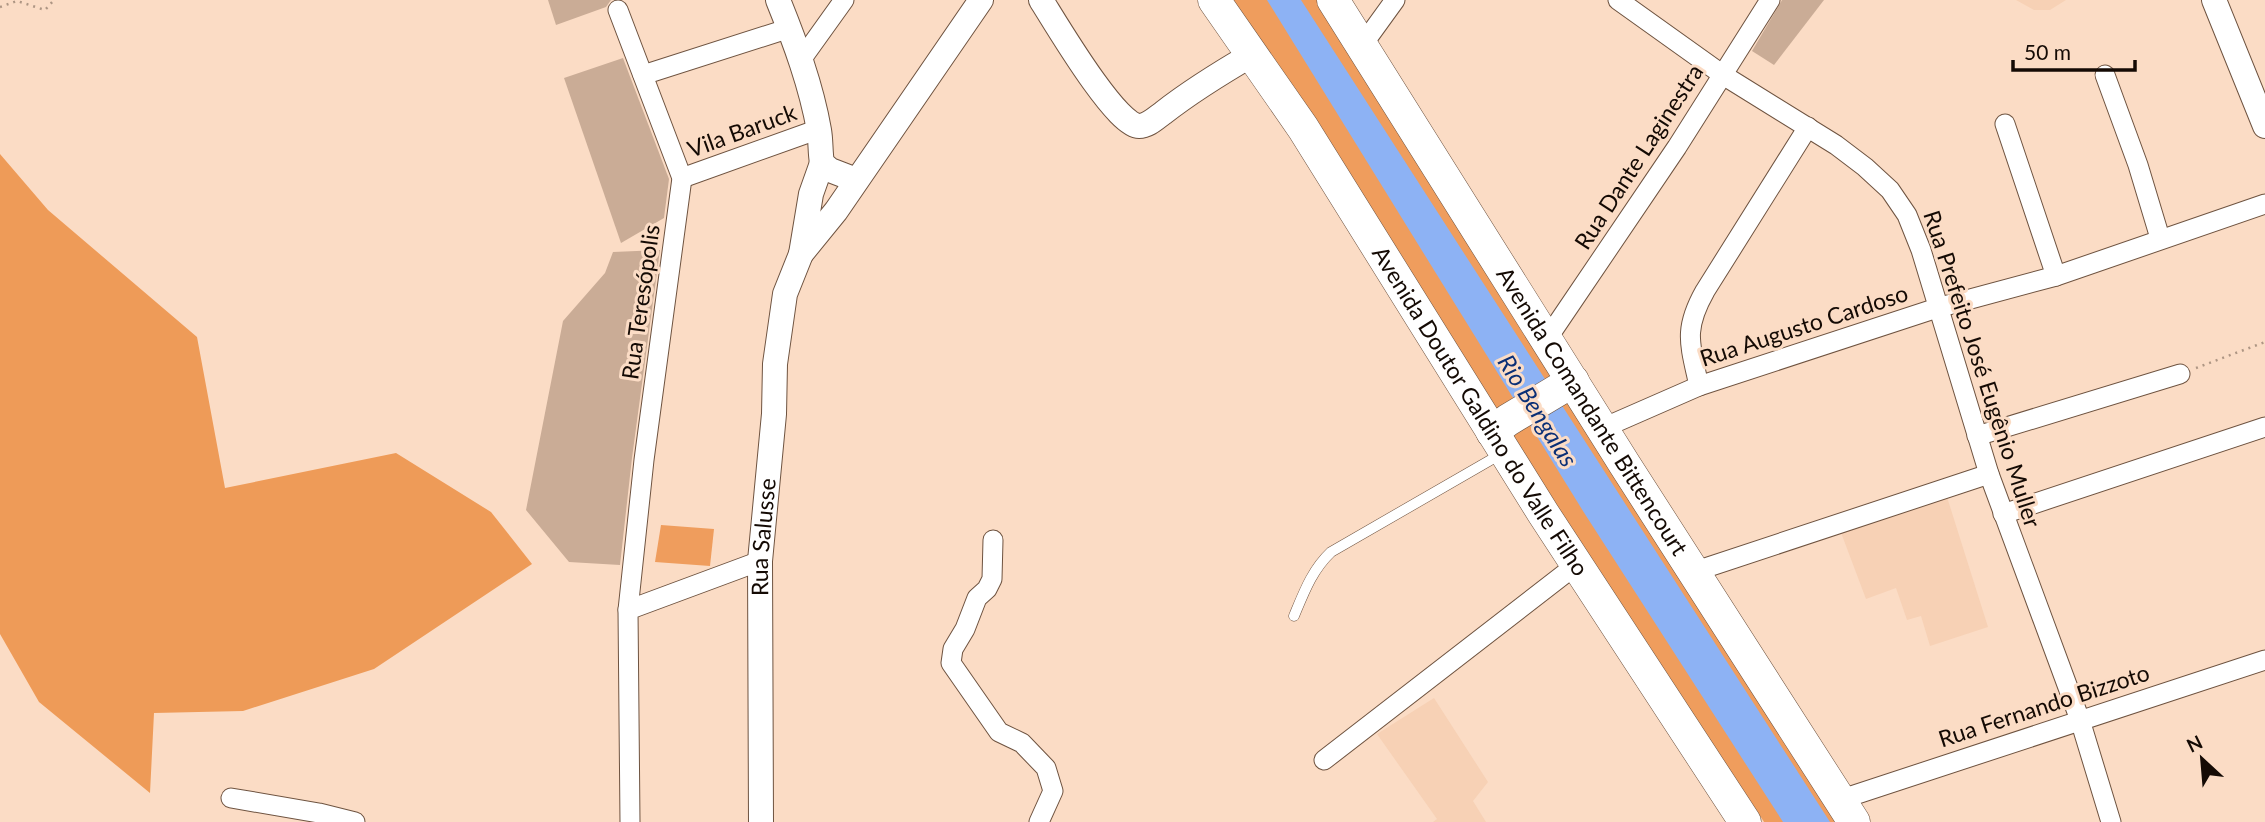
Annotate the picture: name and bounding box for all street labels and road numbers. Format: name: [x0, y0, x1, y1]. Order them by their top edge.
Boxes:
street label: Rua Dante Laginestra: [1568, 59, 1708, 254]
street label: Vila Baruck: [683, 97, 800, 163]
street label: Rua Prefeito José Eugênio Muller: [1918, 207, 2048, 531]
street label: Rua Teresópolis: [615, 223, 665, 381]
street label: Avenida Doutor Galdino do Valle Filho: [1367, 241, 1595, 581]
street label: Avenida Comandante Bittencourt: [1491, 261, 1695, 561]
street label: Rua Augusto Cardoso: [1696, 278, 1911, 372]
street label: Rua Salusse: [745, 477, 781, 596]
street label: Rua Fernando Bizzoto: [1935, 658, 2153, 752]

